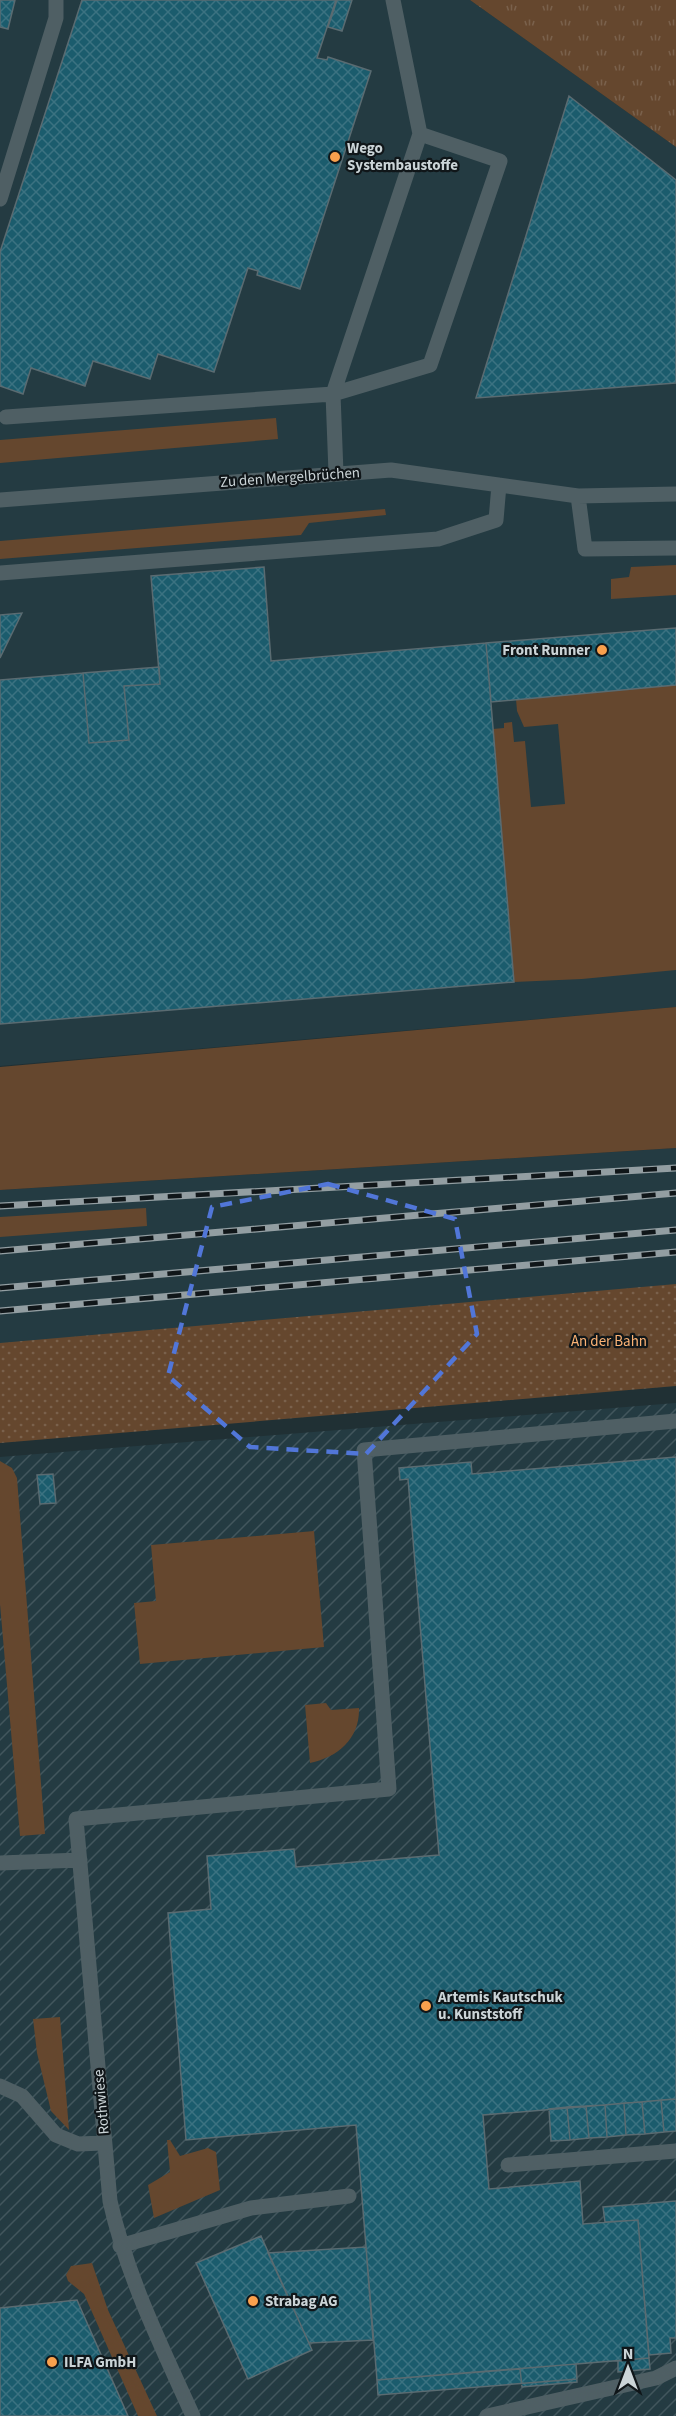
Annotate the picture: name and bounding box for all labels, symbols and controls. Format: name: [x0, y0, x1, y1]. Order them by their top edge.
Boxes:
place label: Wego Systembaustoffe: [347, 138, 458, 176]
marker: Wego Systembaustoffe: [328, 150, 342, 164]
street label: Zu den Mergelbrüchen: [219, 462, 361, 493]
place label: Front Runner: [502, 640, 590, 661]
marker: Front Runner: [595, 643, 609, 657]
park label: An der Bahn: [571, 1331, 647, 1352]
place label: Artemis Kautschuk u. Kunststoff: [437, 1987, 563, 2025]
marker: Artemis Kautschuk u. Kunststoff: [419, 1999, 433, 2013]
street label: Rothwiese: [88, 2069, 115, 2135]
place label: Strabag AG: [265, 2291, 337, 2312]
marker: Strabag AG: [246, 2294, 260, 2308]
north arrow: [598, 2338, 658, 2398]
text: N: [623, 2343, 633, 2365]
place label: ILFA GmbH: [64, 2352, 136, 2373]
marker: ILFA GmbH: [45, 2355, 59, 2369]

